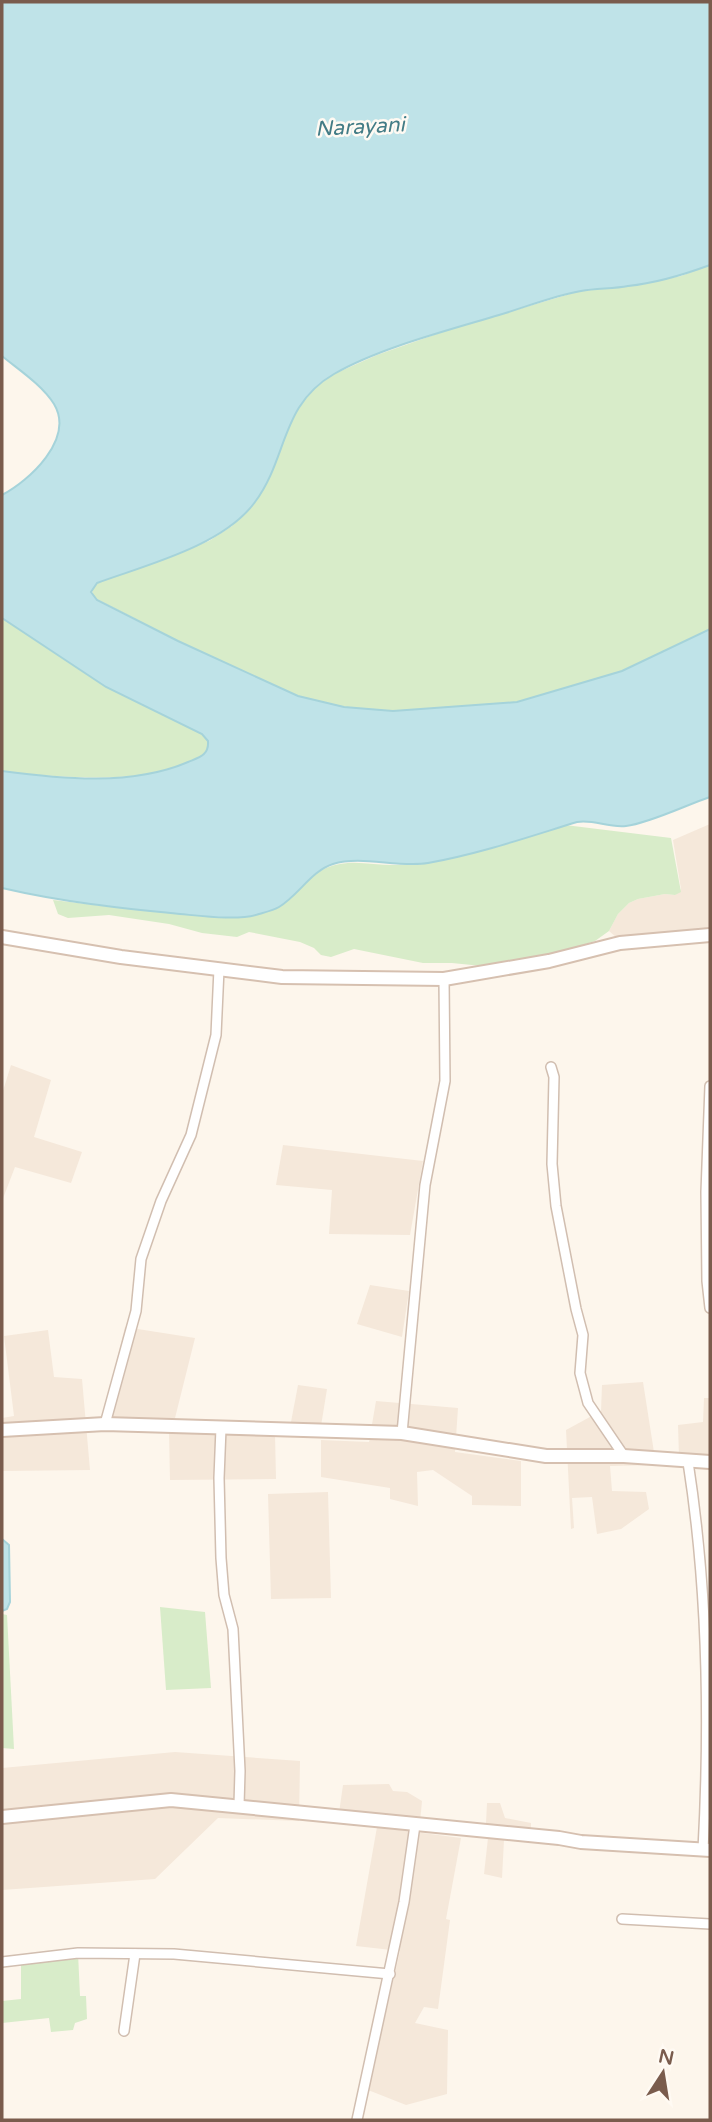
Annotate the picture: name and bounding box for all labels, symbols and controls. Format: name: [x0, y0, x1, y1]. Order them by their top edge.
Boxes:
water label: Narayani: [315, 112, 408, 142]
north arrow: [628, 2038, 698, 2108]
text: N: [657, 2045, 676, 2070]

